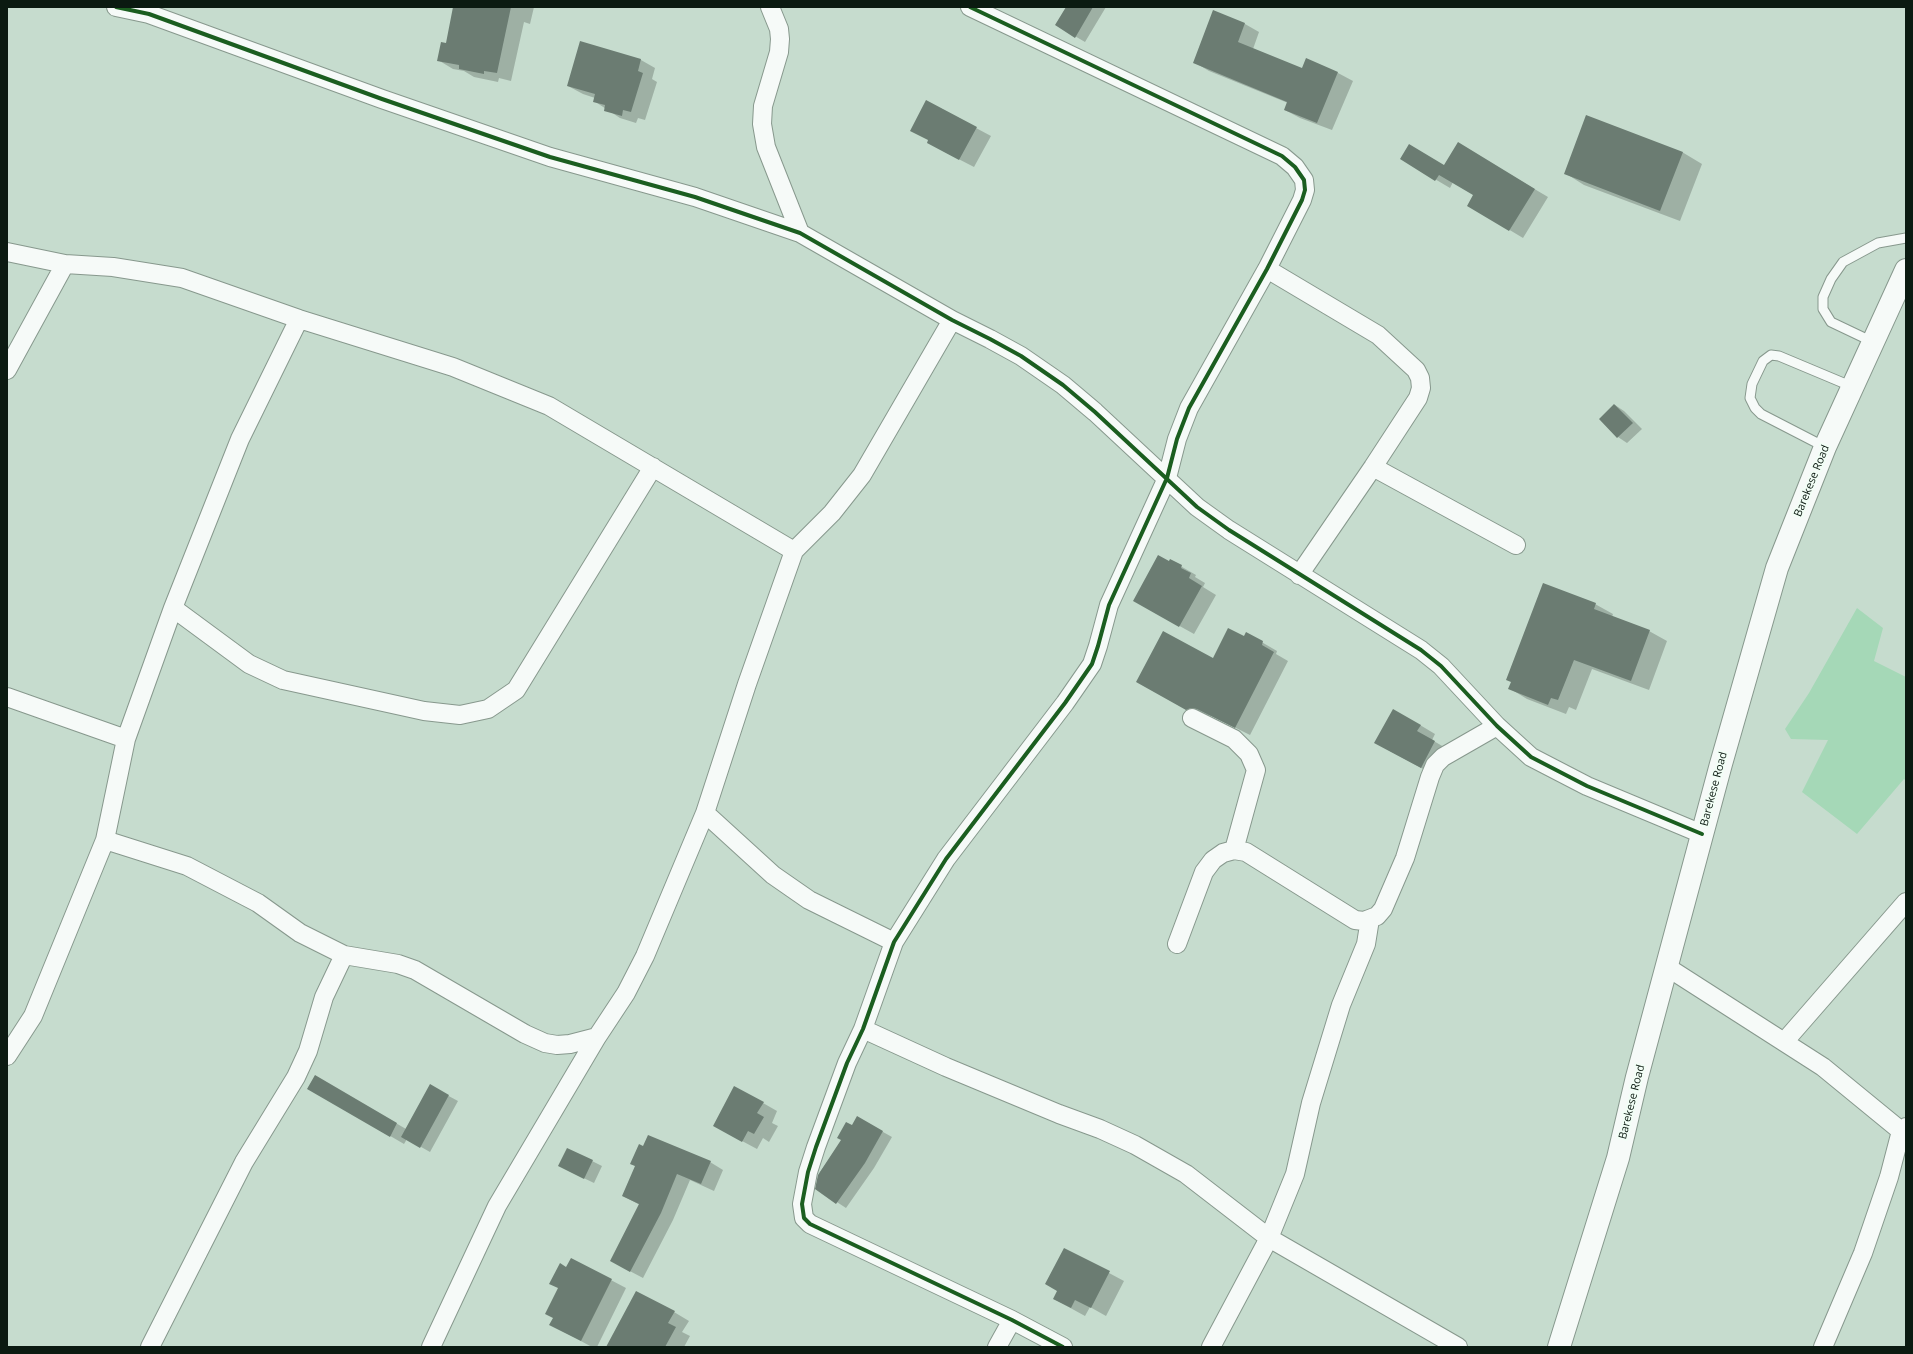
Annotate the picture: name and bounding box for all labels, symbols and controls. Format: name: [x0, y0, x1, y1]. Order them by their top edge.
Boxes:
street label: Barekese Road: [1792, 443, 1832, 519]
street label: Barekese Road: [1698, 750, 1730, 828]
street label: Barekese Road: [1616, 1063, 1648, 1141]

